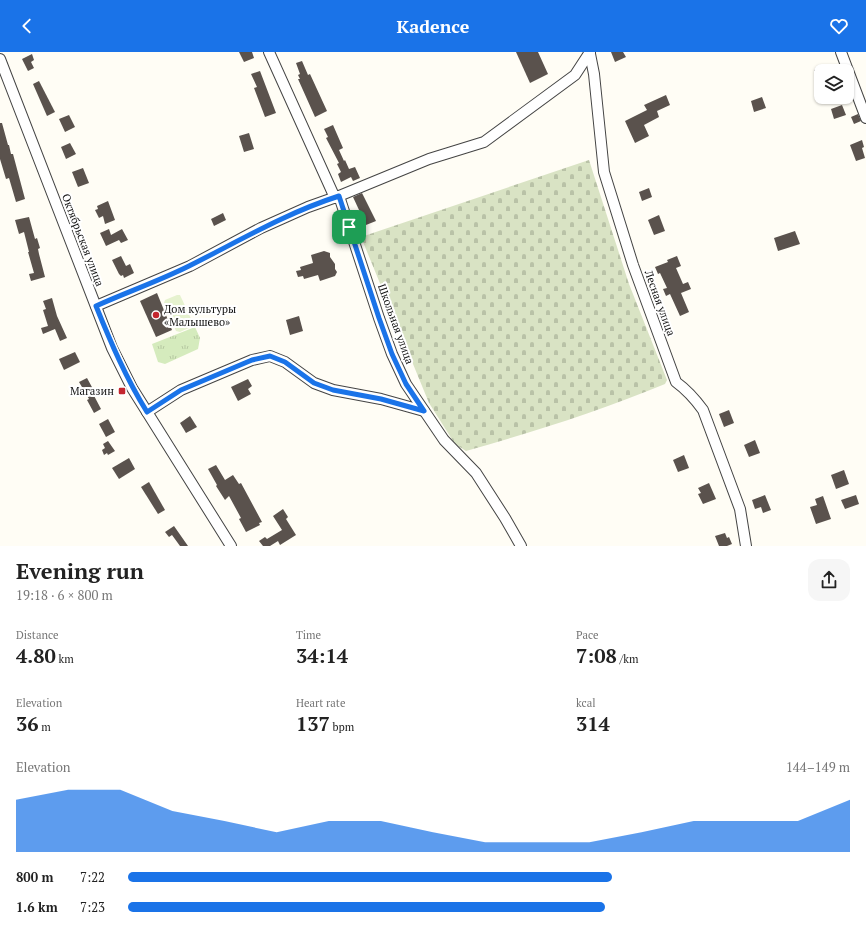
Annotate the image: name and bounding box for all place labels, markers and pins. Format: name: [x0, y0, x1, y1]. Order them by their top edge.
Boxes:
pin: [332, 210, 366, 244]
place label: Дом культуры «Малышево»: [164, 302, 236, 329]
marker: Дом культуры «Малышево»: [151, 310, 161, 320]
place label: Магазин: [70, 384, 114, 398]
marker: Магазин: [117, 386, 127, 396]

